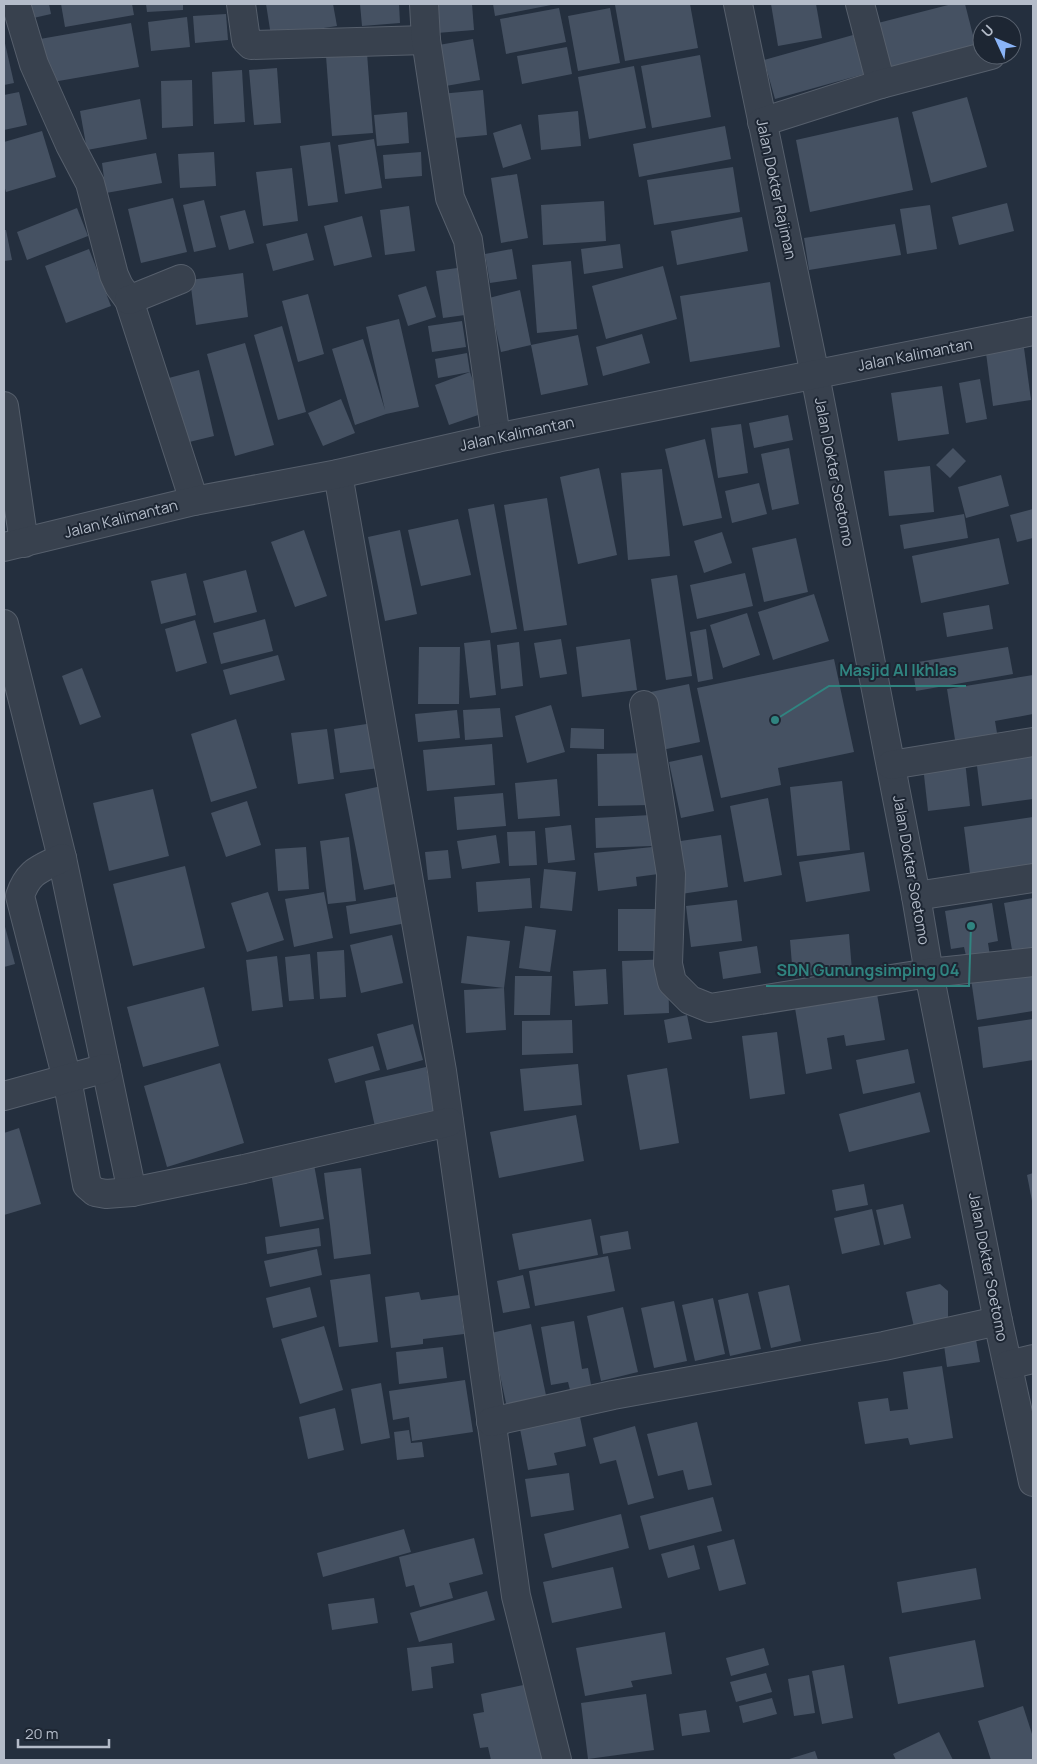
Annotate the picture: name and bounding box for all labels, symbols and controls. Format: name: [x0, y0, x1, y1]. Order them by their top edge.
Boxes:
north arrow: [972, 15, 1022, 65]
text: U: [977, 20, 998, 41]
street label: Jalan Dokter Rajiman: [751, 117, 802, 261]
street label: Jalan Kalimantan: [856, 333, 974, 376]
street label: Jalan Dokter Soetomo: [810, 396, 859, 548]
street label: Jalan Kalimantan: [458, 411, 576, 456]
street label: Jalan Kalimantan: [62, 494, 180, 543]
callout: Masjid Al Ikhlas: [829, 655, 966, 686]
text: Masjid Al Ikhlas: [839, 659, 957, 681]
street label: Jalan Dokter Soetomo: [888, 794, 935, 946]
callout: SDN Gunungsimping 04: [766, 955, 969, 986]
text: SDN Gunungsimping 04: [776, 959, 960, 981]
street label: Jalan Dokter Soetomo: [964, 1191, 1013, 1343]
scale bar: [18, 1716, 109, 1748]
text: 20 m: [25, 1723, 58, 1744]

